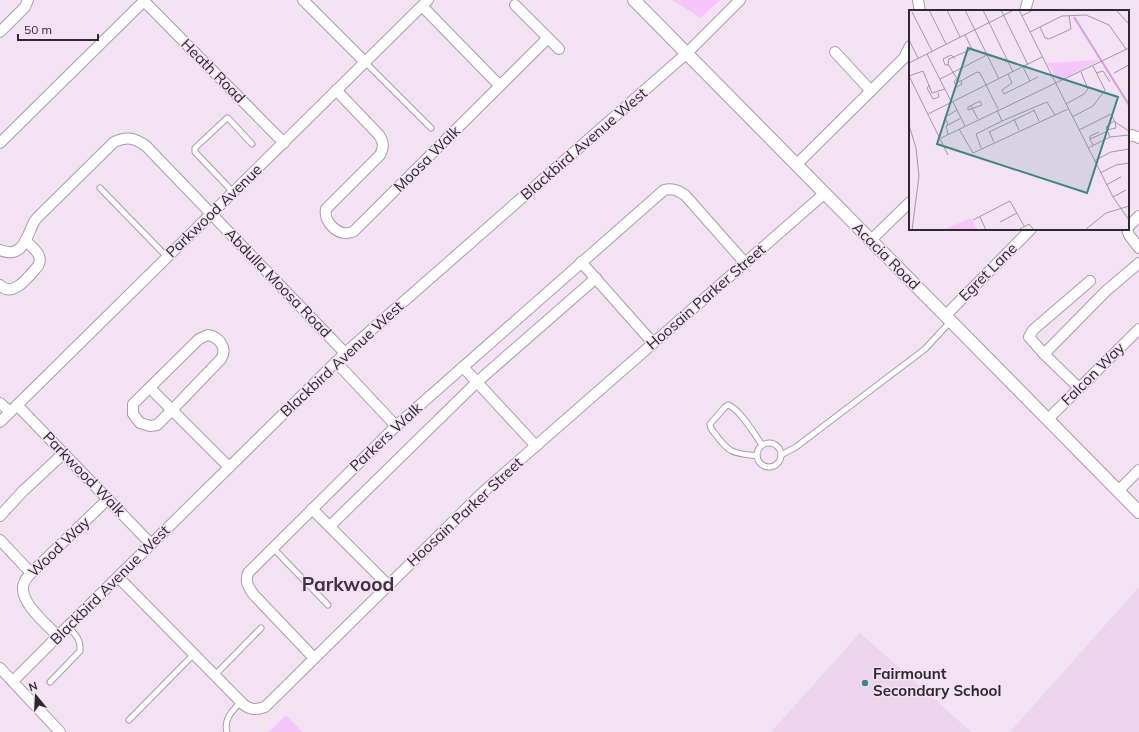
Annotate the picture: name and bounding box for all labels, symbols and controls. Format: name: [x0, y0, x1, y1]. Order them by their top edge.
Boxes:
inset map: [909, 10, 1129, 230]
scale bar: [18, 16, 98, 42]
text: 50 m: [24, 22, 52, 37]
street label: Heath Road: [177, 34, 250, 107]
street label: Blackbird Avenue West: [516, 83, 651, 204]
street label: Moosa Walk: [389, 121, 464, 196]
street label: Parkwood Avenue: [162, 160, 266, 261]
street label: Acacia Road: [849, 218, 924, 293]
street label: Abdulla Moosa Road: [221, 224, 336, 341]
street label: Egret Lane: [955, 239, 1021, 305]
street label: Hoosain Parker Street: [642, 240, 769, 354]
street label: Blackbird Avenue West: [276, 297, 407, 421]
street label: Falcon Way: [1057, 338, 1128, 409]
street label: Parkers Walk: [345, 398, 426, 475]
street label: Parkwood Walk: [39, 427, 130, 520]
street label: Hoosain Parker Street: [403, 453, 527, 570]
street label: Wood Way: [24, 513, 94, 581]
street label: Blackbird Avenue West: [46, 521, 173, 648]
district label: Parkwood: [302, 572, 394, 596]
place label: Fairmount Secondary School: [873, 664, 1001, 700]
north arrow: [16, 676, 56, 716]
marker: Fairmount Secondary School: [860, 678, 870, 688]
text: N: [27, 679, 39, 694]

